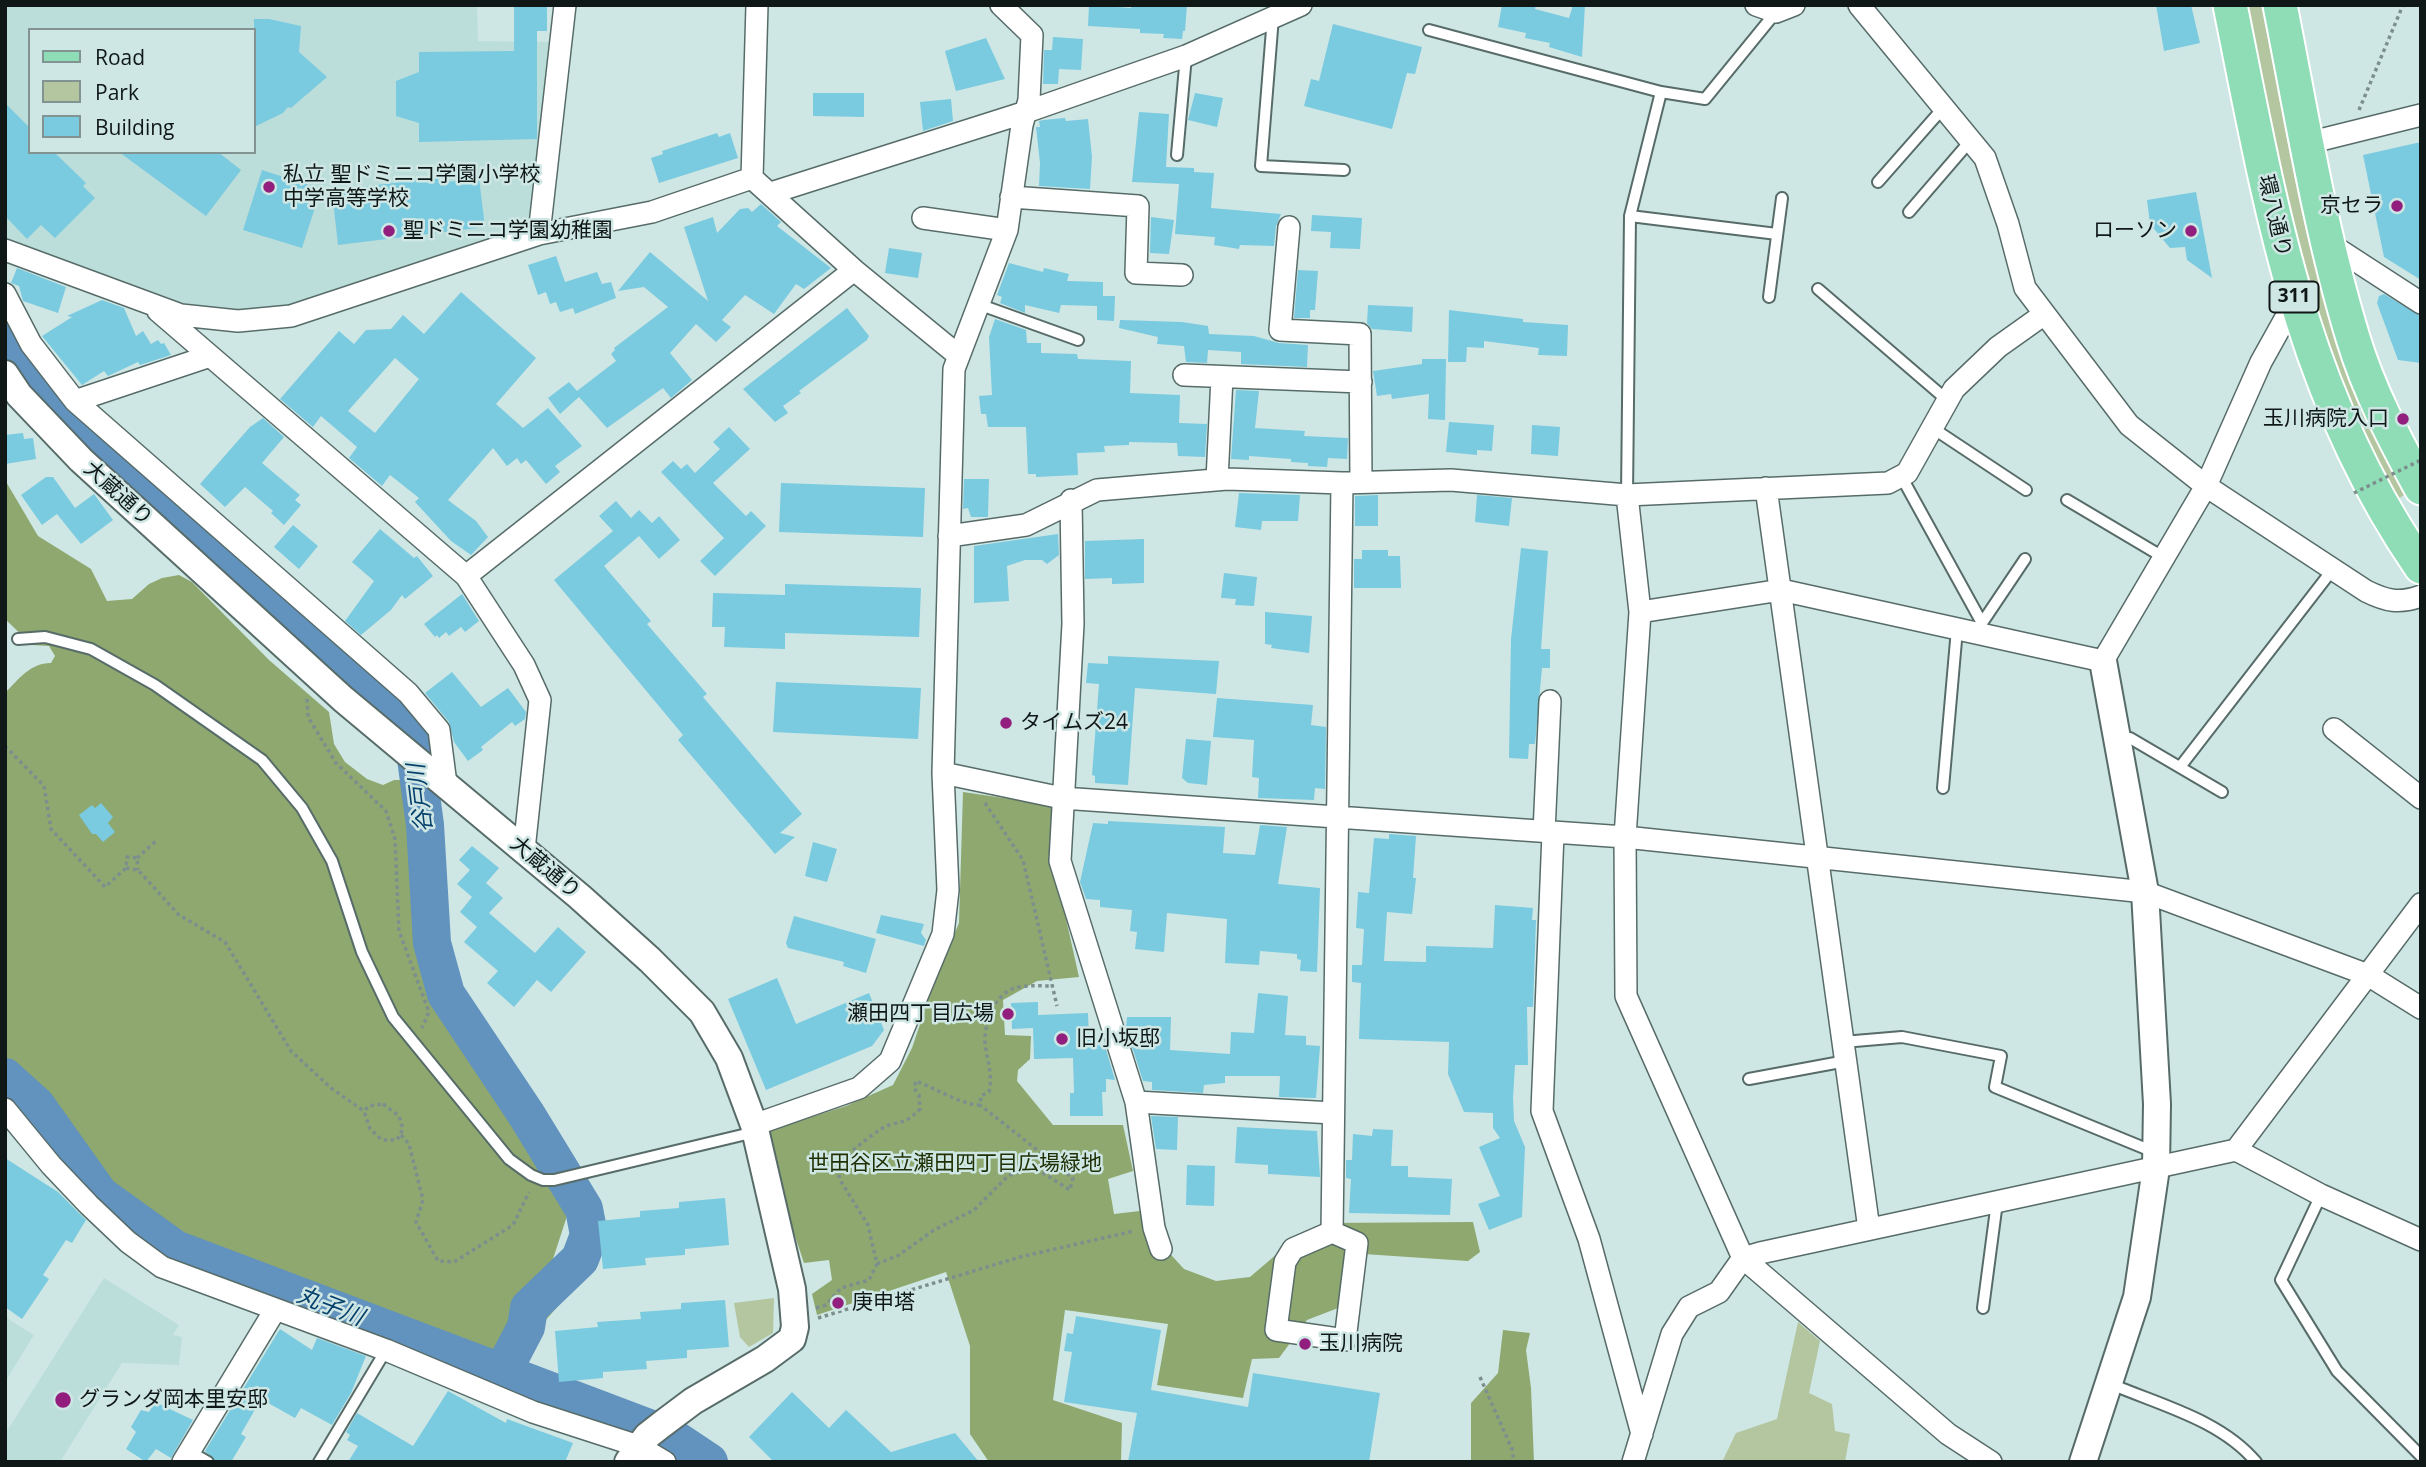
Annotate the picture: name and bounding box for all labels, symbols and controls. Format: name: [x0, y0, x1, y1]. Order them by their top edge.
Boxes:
legend: [28, 28, 256, 154]
text: Road: [95, 43, 145, 71]
text: Park: [95, 78, 139, 106]
text: Building: [95, 113, 174, 141]
place label: 私立 聖ドミニコ学園小学校 中学高等学校: [283, 162, 540, 212]
street label: 環八通り: [2252, 172, 2296, 260]
marker: 私立 聖ドミニコ学園小学校 中学高等学校: [261, 179, 277, 195]
place label: 京セラ: [2320, 193, 2383, 219]
marker: 京セラ: [2389, 198, 2405, 214]
place label: 聖ドミニコ学園幼稚園: [403, 218, 613, 244]
place label: ローソン: [2093, 218, 2177, 244]
marker: 聖ドミニコ学園幼稚園: [381, 223, 397, 239]
marker: ローソン: [2183, 223, 2199, 239]
road number: 311: [2270, 282, 2318, 312]
place label: 玉川病院入口: [2263, 406, 2389, 432]
marker: 玉川病院入口: [2395, 411, 2411, 427]
street label: 大蔵通り: [78, 457, 158, 531]
place label: タイムズ24: [1020, 710, 1128, 736]
marker: タイムズ24: [998, 715, 1014, 731]
water label: 谷戸川: [403, 762, 439, 834]
street label: 大蔵通り: [505, 831, 585, 905]
place label: 瀬田四丁目広場: [847, 1001, 994, 1027]
marker: 瀬田四丁目広場: [1000, 1006, 1016, 1022]
place label: 旧小坂邸: [1076, 1026, 1160, 1052]
marker: 旧小坂邸: [1054, 1031, 1070, 1047]
park label: 世田谷区立瀬田四丁目広場緑地: [808, 1151, 1102, 1177]
water label: 丸子川: [293, 1282, 367, 1332]
place label: 庚申塔: [852, 1290, 915, 1316]
marker: 庚申塔: [830, 1295, 846, 1311]
place label: 玉川病院: [1319, 1331, 1403, 1357]
marker: 玉川病院: [1297, 1336, 1313, 1352]
place label: グランダ岡本里安邸: [79, 1387, 268, 1413]
marker: グランダ岡本里安邸: [53, 1390, 73, 1410]

